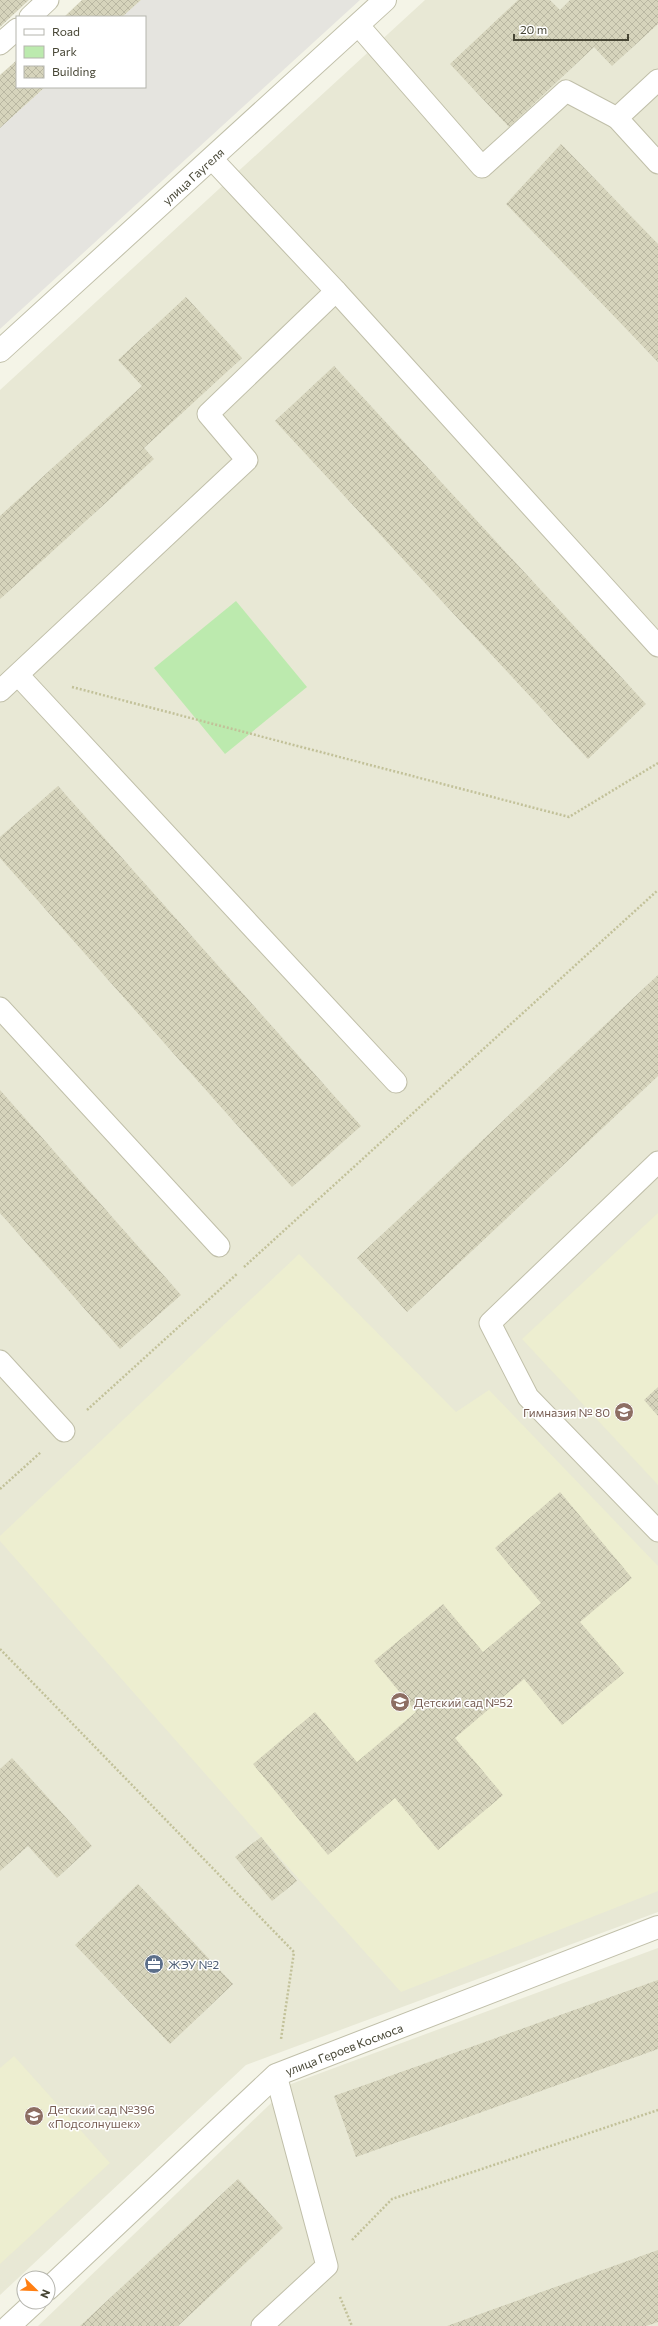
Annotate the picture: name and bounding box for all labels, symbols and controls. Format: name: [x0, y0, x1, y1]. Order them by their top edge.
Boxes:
legend: [16, 16, 146, 88]
scale bar: [514, 16, 628, 42]
text: 20 m: [520, 22, 547, 36]
text: Road: [52, 24, 80, 38]
text: Park: [52, 44, 78, 58]
text: Building: [52, 64, 96, 78]
street label: улица Гаугеля: [159, 145, 227, 207]
school or university icon: Гимназия № 80: [613, 1401, 635, 1423]
place label: Гимназия № 80: [523, 1405, 610, 1419]
school or university icon: Детский сад №52: [389, 1691, 411, 1713]
place label: Детский сад №52: [414, 1695, 513, 1709]
office icon: ЖЭУ №2: [143, 1953, 165, 1975]
place label: ЖЭУ №2: [168, 1957, 220, 1971]
street label: улица Героев Космоса: [283, 2020, 405, 2078]
place label: Детский сад №396 «Подсолнушек»: [48, 2102, 155, 2130]
school or university icon: Детский сад №396 «Подсолнушек»: [23, 2105, 45, 2127]
north arrow: [16, 2270, 56, 2310]
text: N: [38, 2288, 53, 2300]

